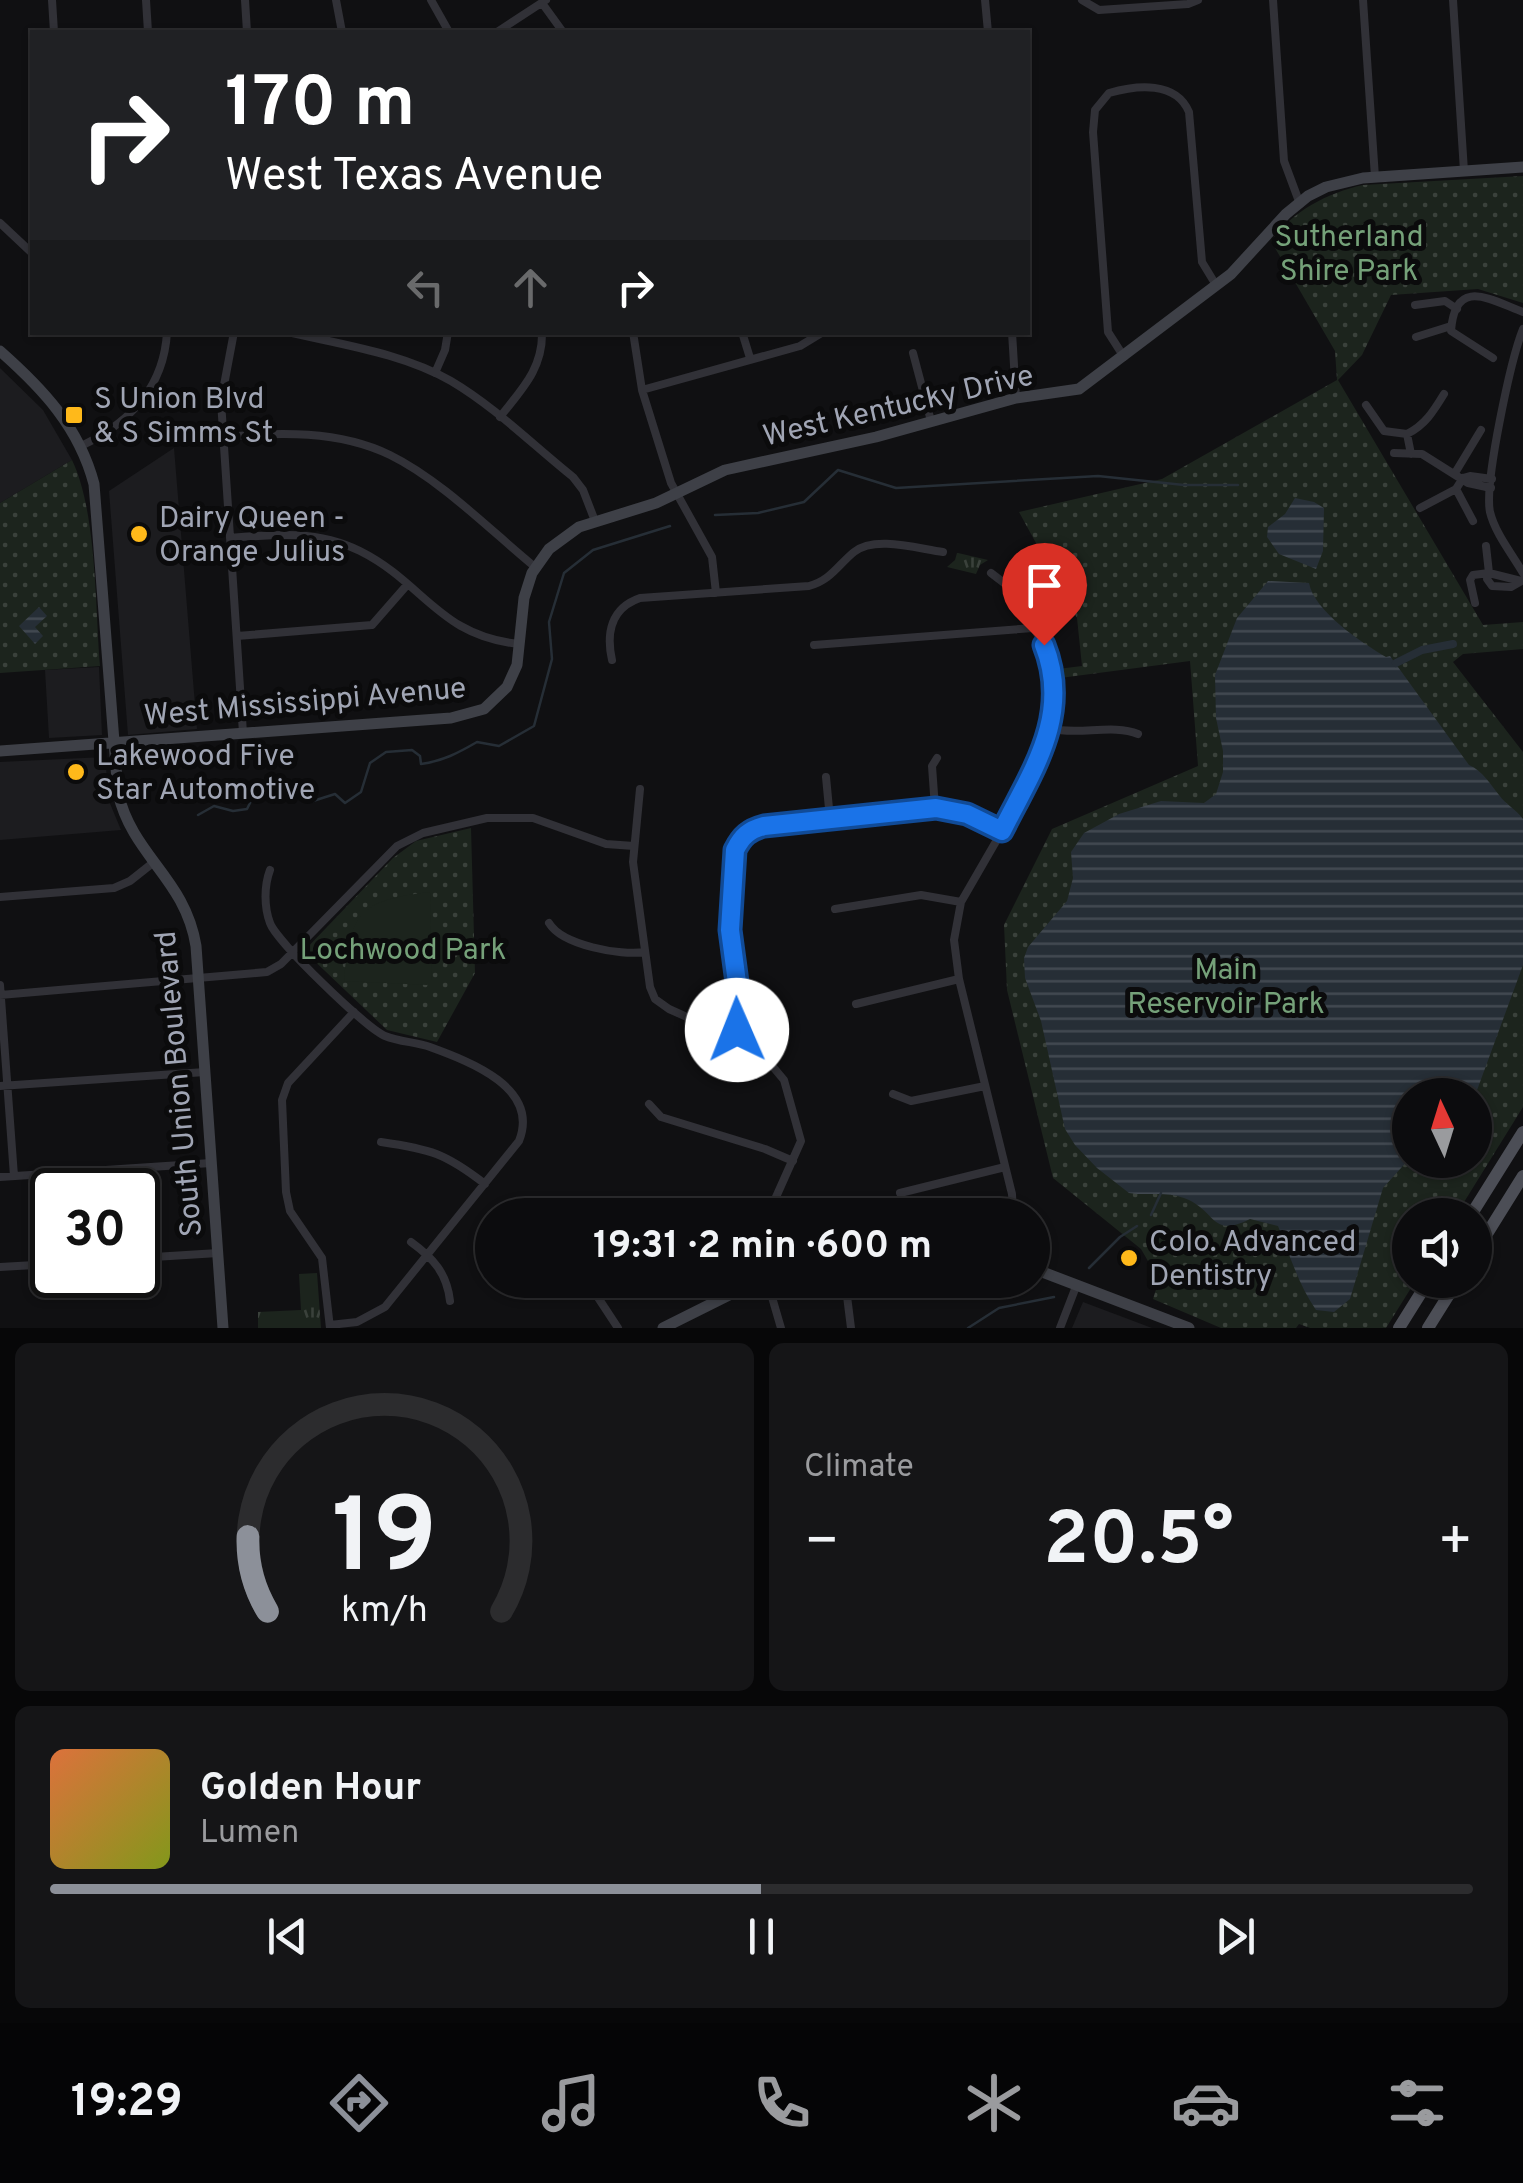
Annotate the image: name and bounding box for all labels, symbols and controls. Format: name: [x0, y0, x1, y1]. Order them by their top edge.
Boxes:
text: 170 m: [225, 62, 415, 151]
icon: right: [60, 70, 190, 200]
text: West Texas Avenue: [225, 149, 603, 206]
park label: Sutherland Shire Park: [1274, 220, 1424, 291]
icon: left: [398, 260, 453, 315]
icon: ahead: [503, 260, 558, 315]
icon: right: [608, 260, 663, 315]
street label: West Kentucky Drive: [760, 358, 1037, 457]
place label: S Union Blvd & S Simms St: [94, 382, 273, 453]
marker: S Union Blvd & S Simms St: [63, 404, 85, 426]
place label: Dairy Queen - Orange Julius: [159, 501, 345, 572]
marker: Dairy Queen - Orange Julius: [128, 523, 150, 545]
pin: [1002, 543, 1087, 646]
icon: arrive: [1017, 558, 1072, 613]
street label: West Mississippi Avenue: [143, 671, 468, 736]
place label: Lakewood Five Star Automotive: [96, 739, 315, 810]
marker: Lakewood Five Star Automotive: [65, 761, 87, 783]
street label: South Union Boulevard: [149, 929, 212, 1238]
park label: Lochwood Park: [299, 933, 507, 970]
park label: Main Reservoir Park: [1127, 953, 1325, 1024]
position arrow: [685, 978, 789, 1082]
north arrow: [1392, 1078, 1492, 1178]
map controls: [1392, 1078, 1492, 1298]
speed limit sign: 30: [30, 1168, 160, 1298]
button: sound: [1392, 1198, 1492, 1298]
text: 19:31 · 2 min · 600 m: [593, 1223, 932, 1272]
place label: Colo. Advanced Dentistry: [1149, 1225, 1356, 1296]
marker: Colo. Advanced Dentistry: [1118, 1247, 1140, 1269]
text: Climate: [804, 1448, 914, 1488]
text: 19: [332, 1477, 437, 1609]
text: 20.5°: [1043, 1496, 1234, 1591]
text: −: [804, 1509, 839, 1579]
text: +: [1438, 1509, 1473, 1579]
text: km/h: [341, 1589, 428, 1635]
text: Golden Hour: [200, 1765, 421, 1814]
text: Lumen: [200, 1814, 299, 1854]
icon: previous: [260, 1909, 315, 1964]
icon: pause: [734, 1909, 789, 1964]
icon: next: [1208, 1909, 1263, 1964]
icon: directions: [324, 2068, 394, 2138]
icon: music: [536, 2068, 606, 2138]
icon: phone: [747, 2068, 817, 2138]
icon: climate: [959, 2068, 1029, 2138]
icon: car: [1171, 2068, 1241, 2138]
icon: filters: [1382, 2068, 1452, 2138]
text: 19:29: [71, 2075, 183, 2132]

